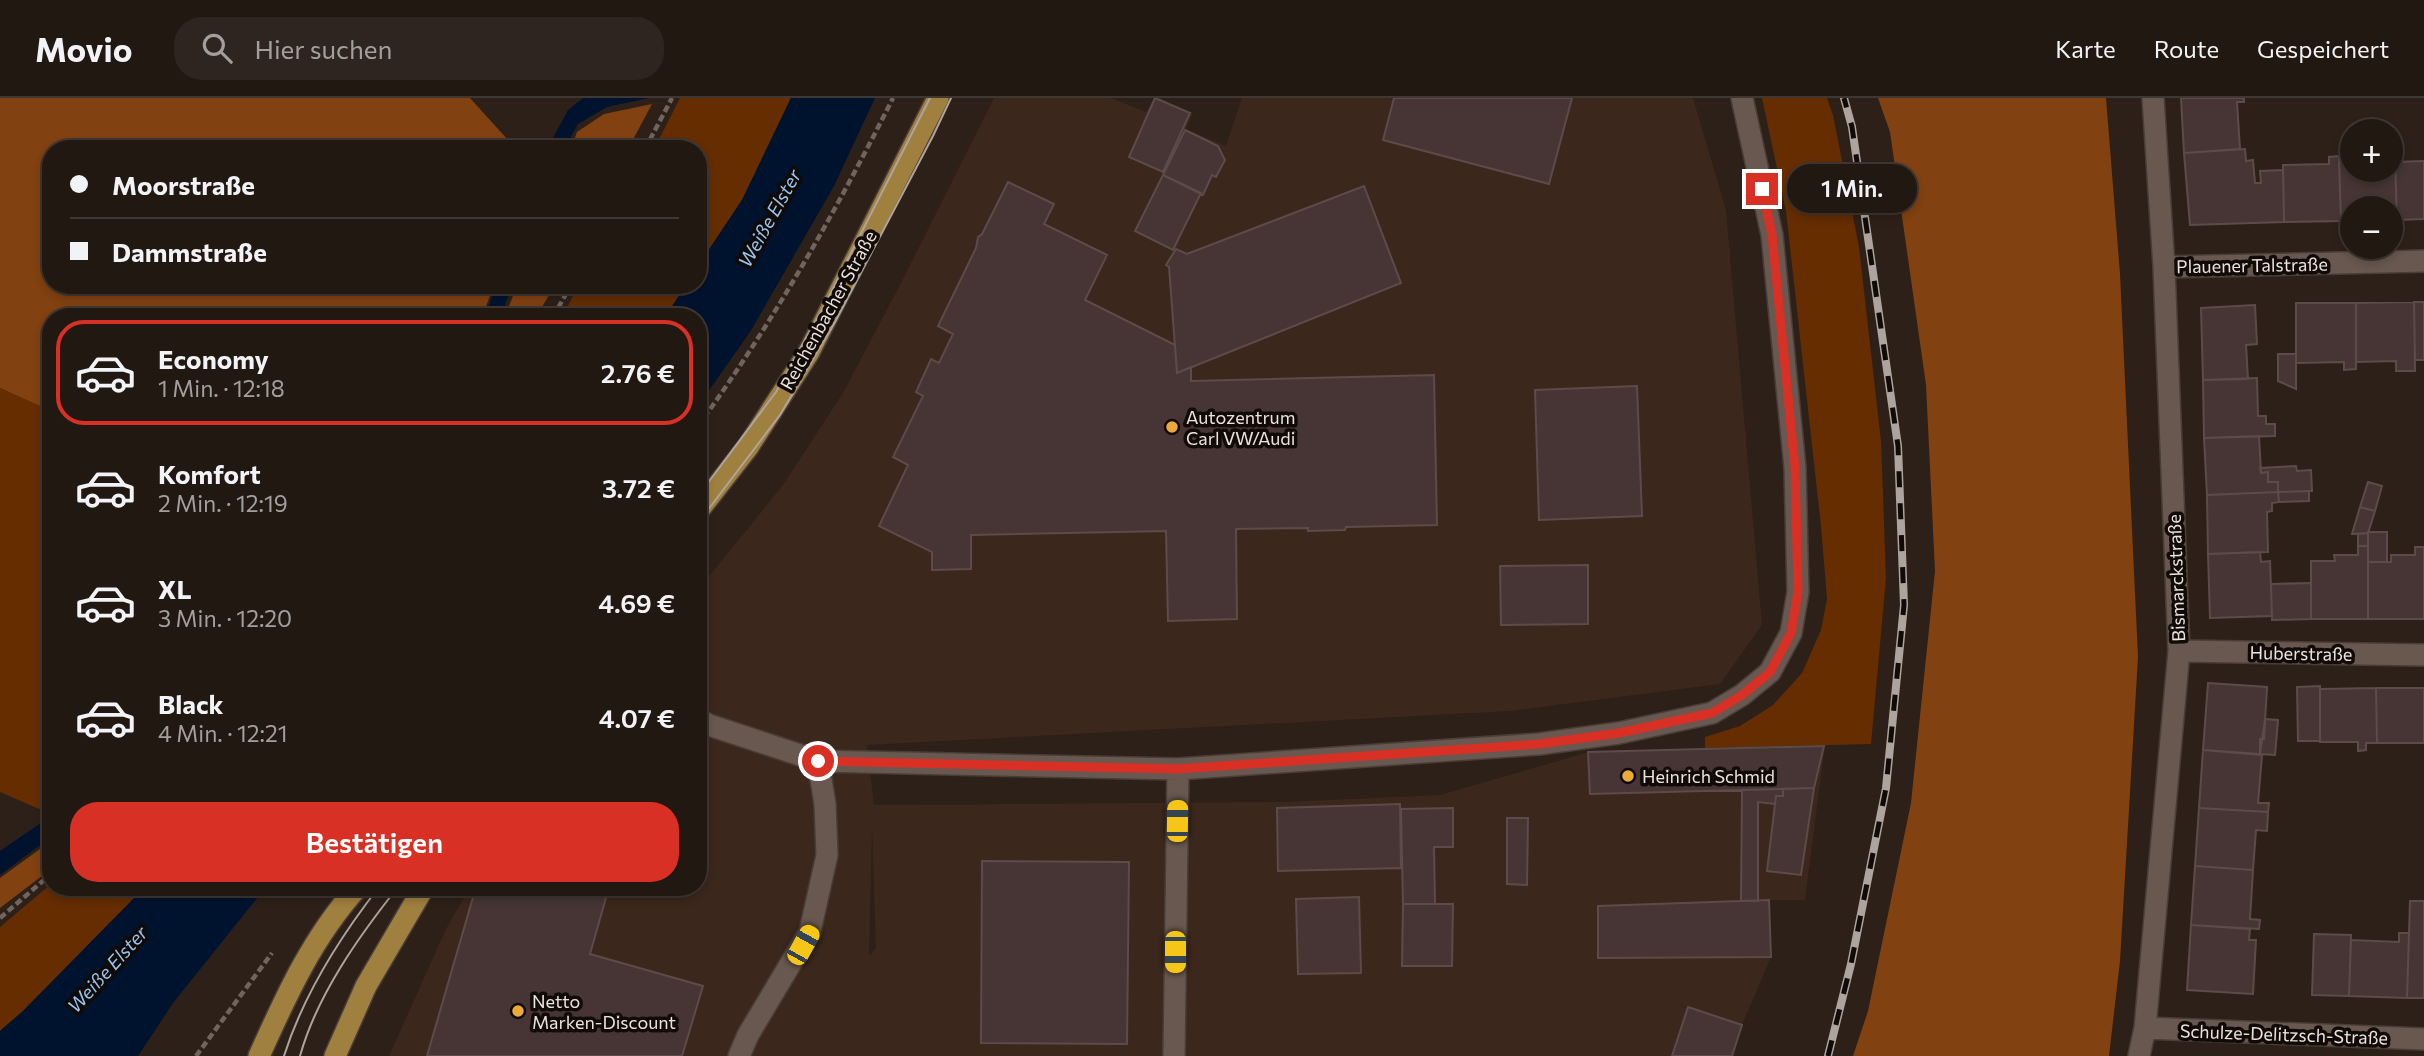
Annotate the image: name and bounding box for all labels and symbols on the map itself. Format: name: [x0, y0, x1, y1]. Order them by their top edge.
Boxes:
water label: Weiße Elster: [733, 164, 806, 271]
callout: 1 Min.: [1786, 164, 1916, 214]
route end: [1746, 173, 1778, 205]
street label: Reichenbacher Straße: [775, 227, 881, 393]
street label: Plauener Talstraße: [2176, 253, 2328, 277]
place label: Autozentrum Carl VW/Audi: [1186, 406, 1295, 449]
marker: Autozentrum Carl VW/Audi: [1164, 419, 1180, 435]
street label: Bismarckstraße: [2163, 514, 2189, 642]
street label: Huberstraße: [2249, 641, 2353, 665]
route start: [802, 745, 834, 777]
place label: Heinrich Schmid: [1642, 765, 1775, 787]
marker: Heinrich Schmid: [1620, 768, 1636, 784]
car: [1167, 800, 1188, 842]
water label: Weiße Elster: [62, 920, 153, 1017]
car: [784, 922, 823, 968]
car: [1165, 931, 1186, 973]
place label: Netto Marken-Discount: [532, 990, 676, 1033]
marker: Netto Marken-Discount: [510, 1003, 526, 1019]
street label: Schulze-Delitzsch-Straße: [2180, 1019, 2388, 1049]

